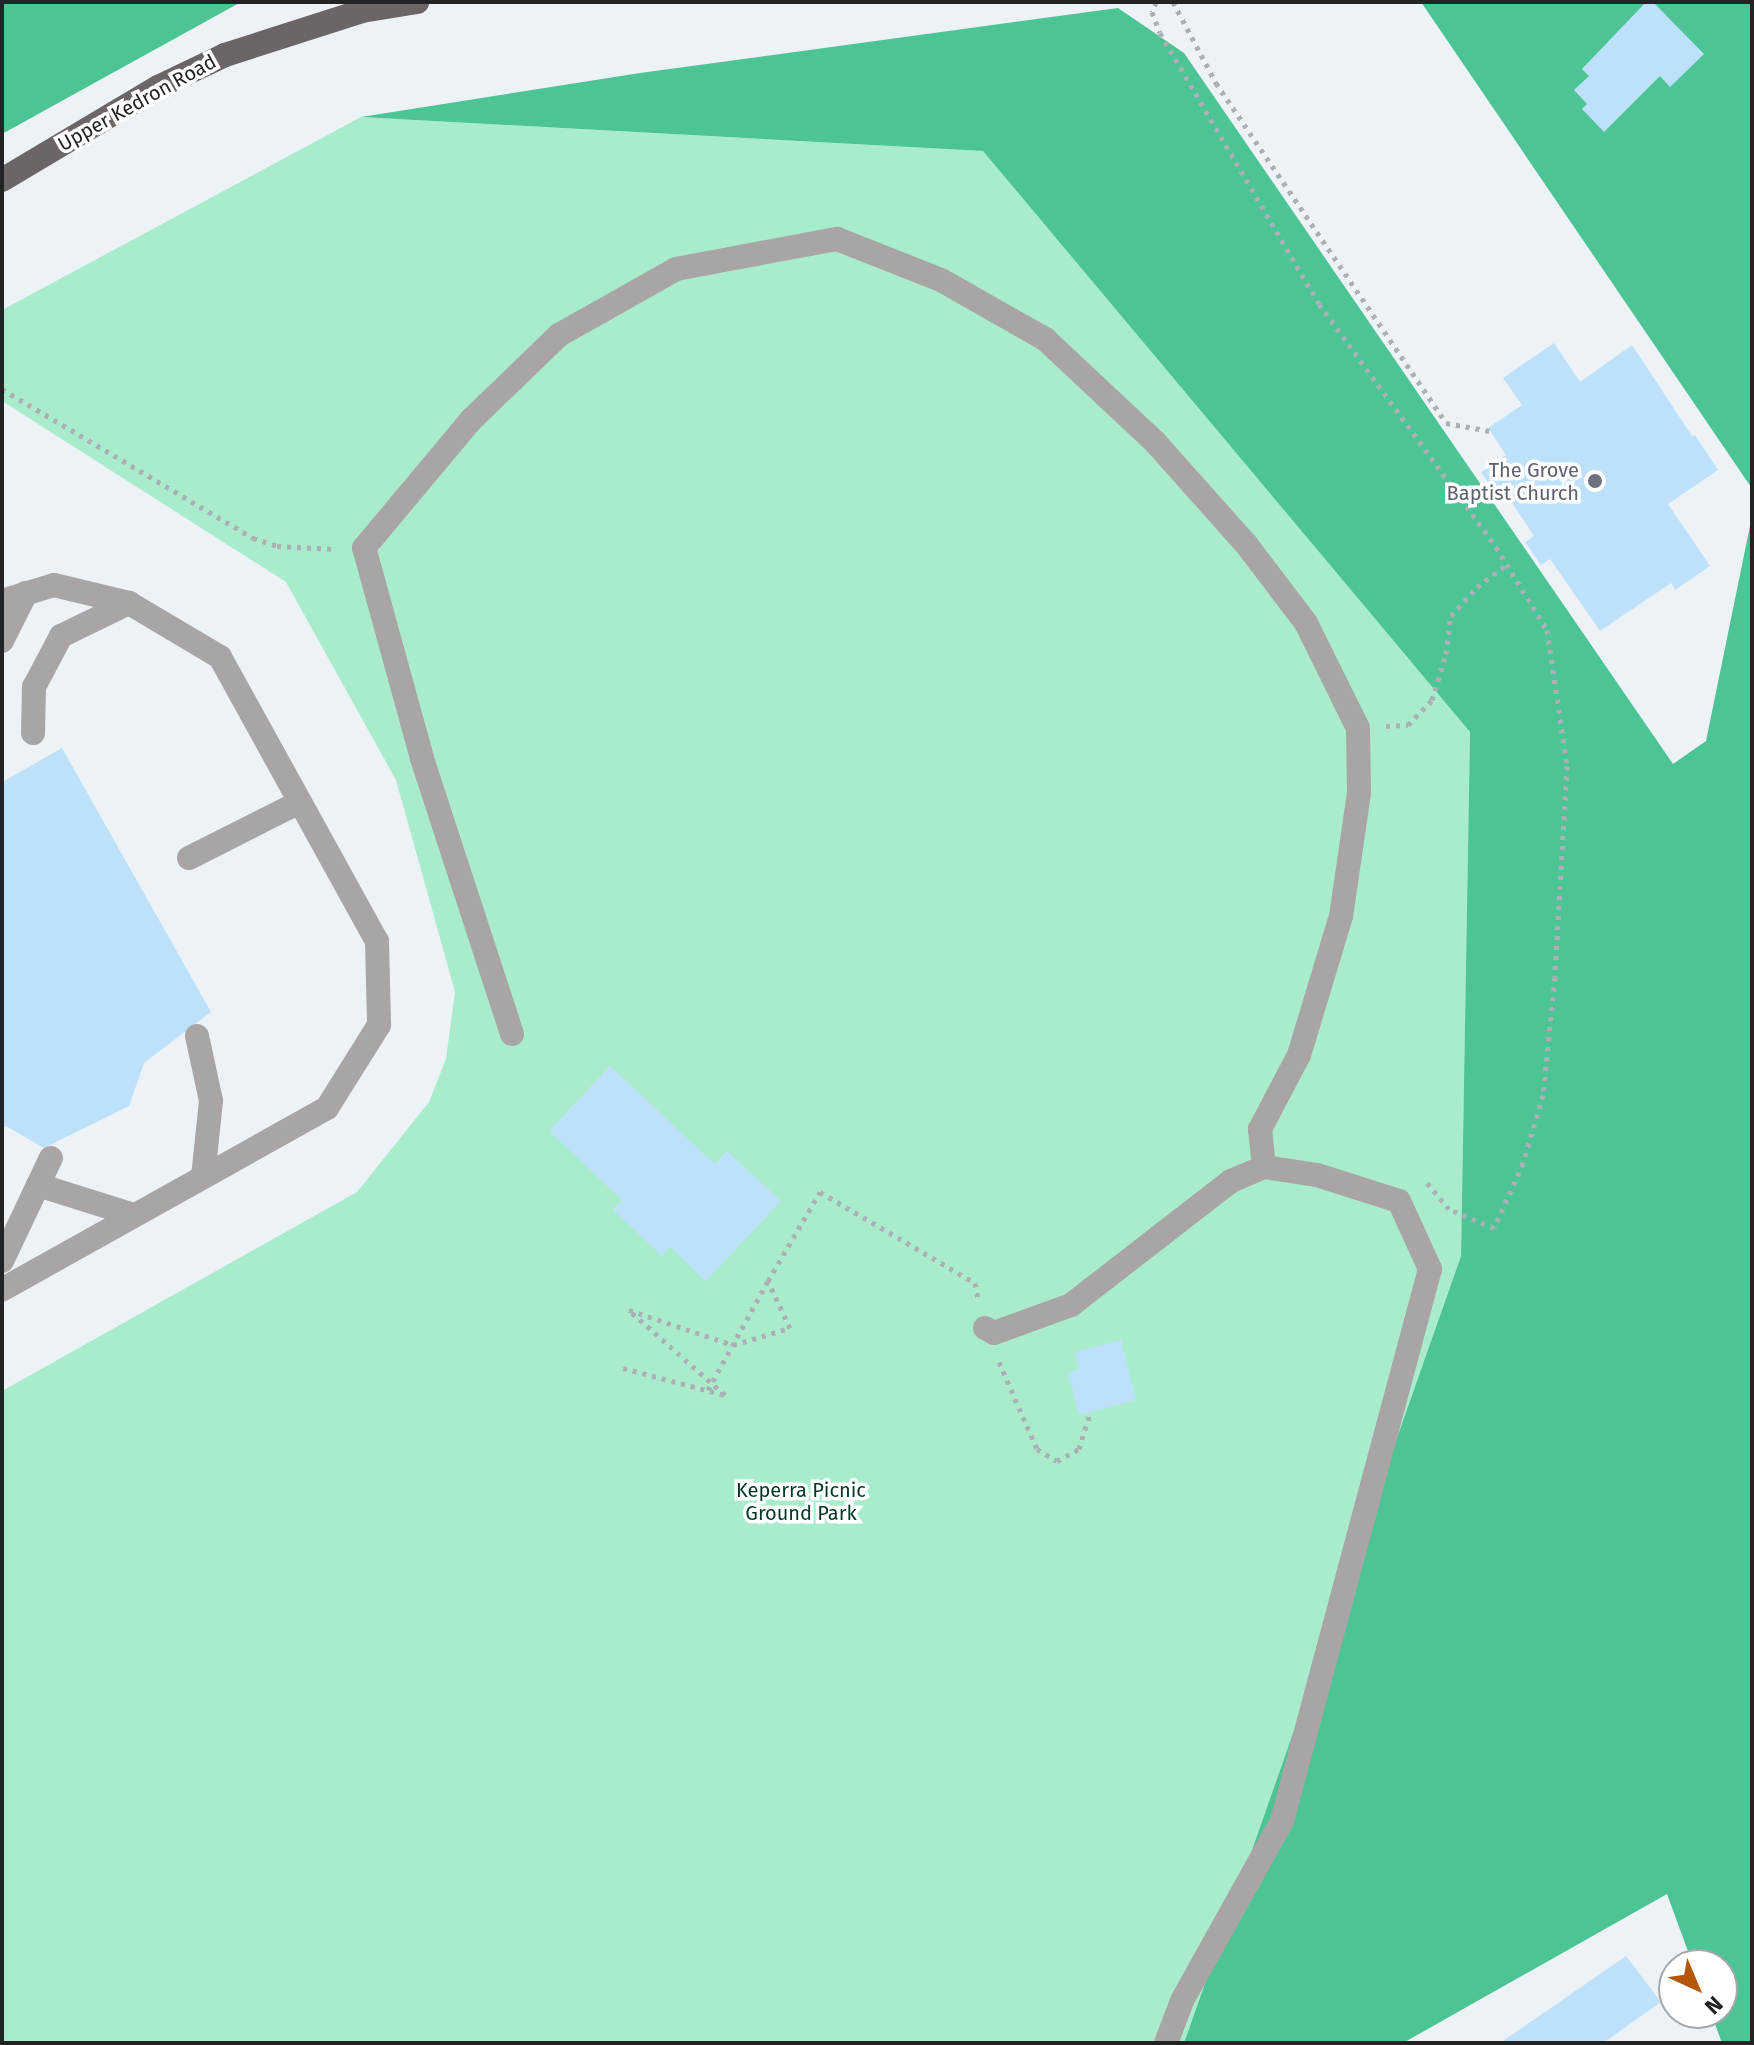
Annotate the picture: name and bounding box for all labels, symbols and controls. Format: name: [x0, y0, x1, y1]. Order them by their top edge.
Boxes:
street label: Upper Kedron Road: [54, 50, 220, 156]
place label: The Grove Baptist Church: [1447, 458, 1579, 505]
marker: The Grove Baptist Church: [1586, 472, 1604, 490]
park label: Keperra Picnic Ground Park: [736, 1479, 866, 1526]
north arrow: [1658, 1949, 1738, 2029]
text: N: [1699, 1990, 1728, 2020]

